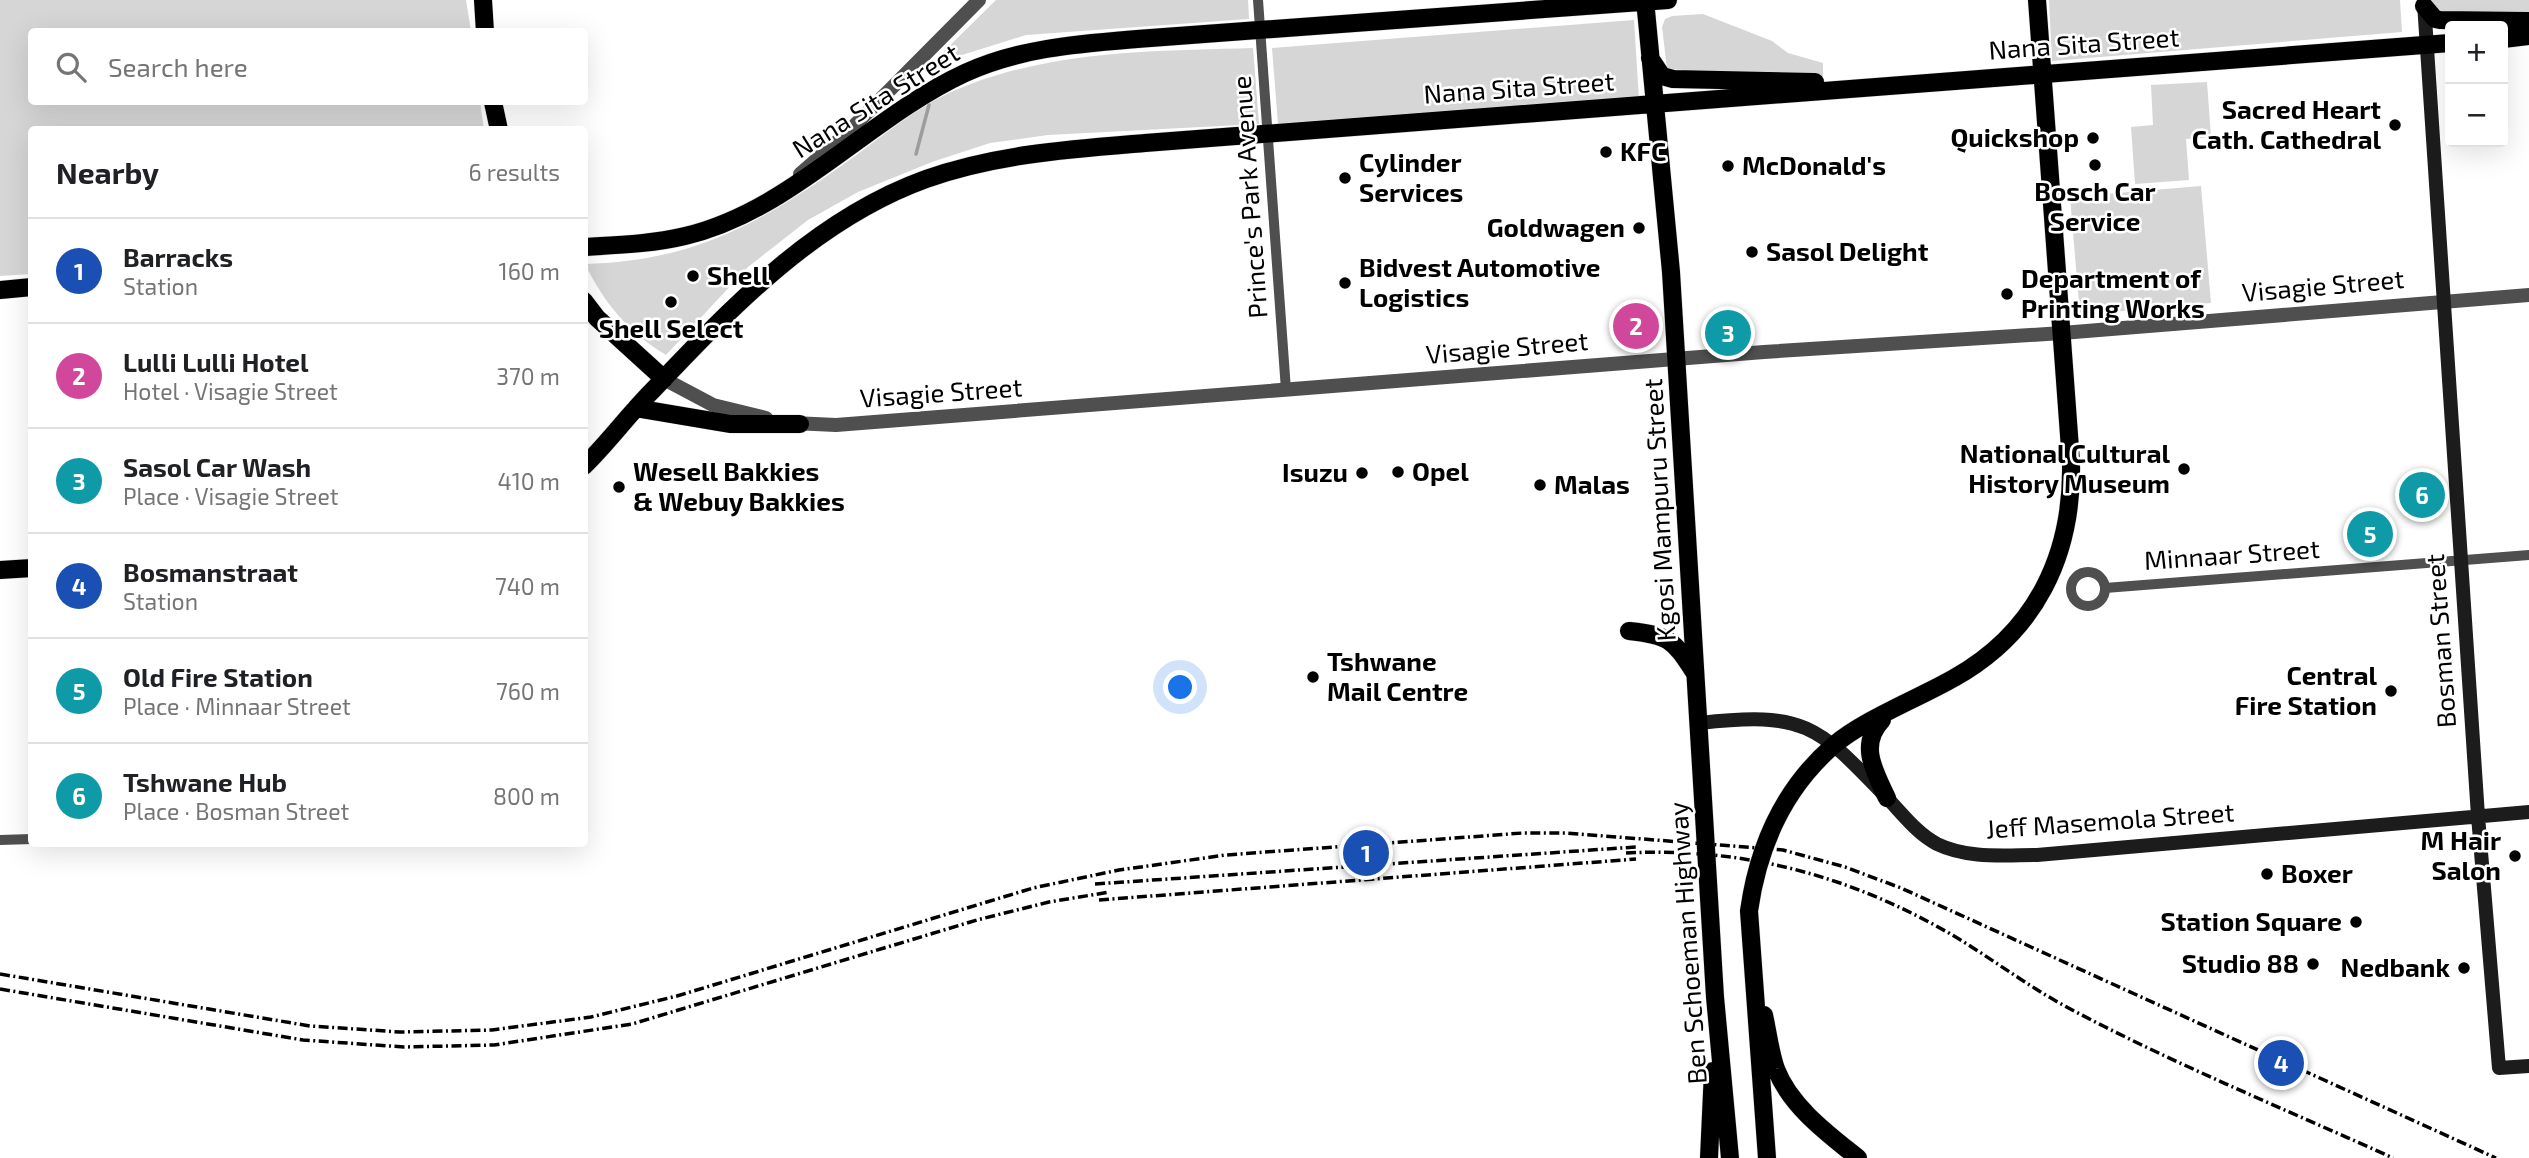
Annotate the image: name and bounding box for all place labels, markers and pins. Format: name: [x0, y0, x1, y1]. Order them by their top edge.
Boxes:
place label: Sacred Heart Cath. Cathedral: [2192, 93, 2381, 154]
marker: Sacred Heart Cath. Cathedral: [2387, 117, 2403, 133]
place label: Quickshop: [1950, 121, 2079, 153]
marker: Quickshop: [2085, 130, 2101, 146]
place label: KFC: [1620, 135, 1666, 166]
marker: KFC: [1598, 144, 1614, 160]
place label: Cylinder Services: [1359, 146, 1463, 207]
place label: McDonald's: [1742, 149, 1886, 180]
marker: Bosch Car Service: [2087, 157, 2103, 173]
marker: McDonald's: [1720, 158, 1736, 174]
marker: Cylinder Services: [1337, 170, 1353, 186]
place label: Bosch Car Service: [2034, 175, 2156, 236]
place label: Goldwagen: [1487, 211, 1625, 242]
marker: Goldwagen: [1631, 220, 1647, 236]
place label: Sasol Delight: [1766, 235, 1929, 266]
marker: Sasol Delight: [1744, 244, 1760, 260]
place label: Bidvest Automotive Logistics: [1359, 251, 1601, 312]
place label: Shell: [707, 259, 770, 290]
place label: Department of Printing Works: [2021, 262, 2205, 323]
marker: Shell: [685, 268, 701, 284]
marker: Bidvest Automotive Logistics: [1337, 275, 1353, 291]
marker: Department of Printing Works: [1999, 286, 2015, 302]
marker: Shell Select: [663, 294, 679, 310]
pin: 2: [1613, 300, 1659, 352]
pin: 3: [1705, 307, 1751, 359]
place label: Shell Select: [599, 312, 744, 343]
place label: National Cultural History Museum: [1960, 437, 2170, 499]
place label: Wesell Bakkies & Webuy Bakkies: [633, 455, 845, 517]
place label: Opel: [1412, 455, 1469, 486]
place label: Isuzu: [1282, 456, 1348, 487]
marker: National Cultural History Museum: [2176, 461, 2192, 477]
marker: Opel: [1390, 464, 1406, 480]
marker: Isuzu: [1354, 465, 1370, 481]
place label: Malas: [1554, 468, 1630, 499]
pin: 6: [2399, 469, 2445, 521]
marker: Malas: [1532, 477, 1548, 493]
marker: Wesell Bakkies & Webuy Bakkies: [611, 479, 627, 495]
pin: 5: [2347, 508, 2393, 560]
place label: Tshwane Mail Centre: [1327, 645, 1468, 706]
place label: Central Fire Station: [2235, 659, 2377, 720]
marker: Tshwane Mail Centre: [1305, 669, 1321, 685]
marker: Central Fire Station: [2383, 683, 2399, 699]
place label: M Hair Salon: [2421, 824, 2501, 885]
pin: 1: [1343, 827, 1389, 879]
marker: M Hair Salon: [2507, 848, 2523, 864]
place label: Boxer: [2281, 857, 2353, 888]
marker: Boxer: [2259, 866, 2275, 882]
place label: Station Square: [2160, 905, 2342, 936]
marker: Station Square: [2348, 914, 2364, 930]
place label: Studio 88: [2182, 947, 2299, 978]
place label: Nedbank: [2341, 951, 2450, 982]
marker: Studio 88: [2305, 956, 2321, 972]
marker: Nedbank: [2456, 960, 2472, 976]
pin: 4: [2258, 1037, 2304, 1089]

